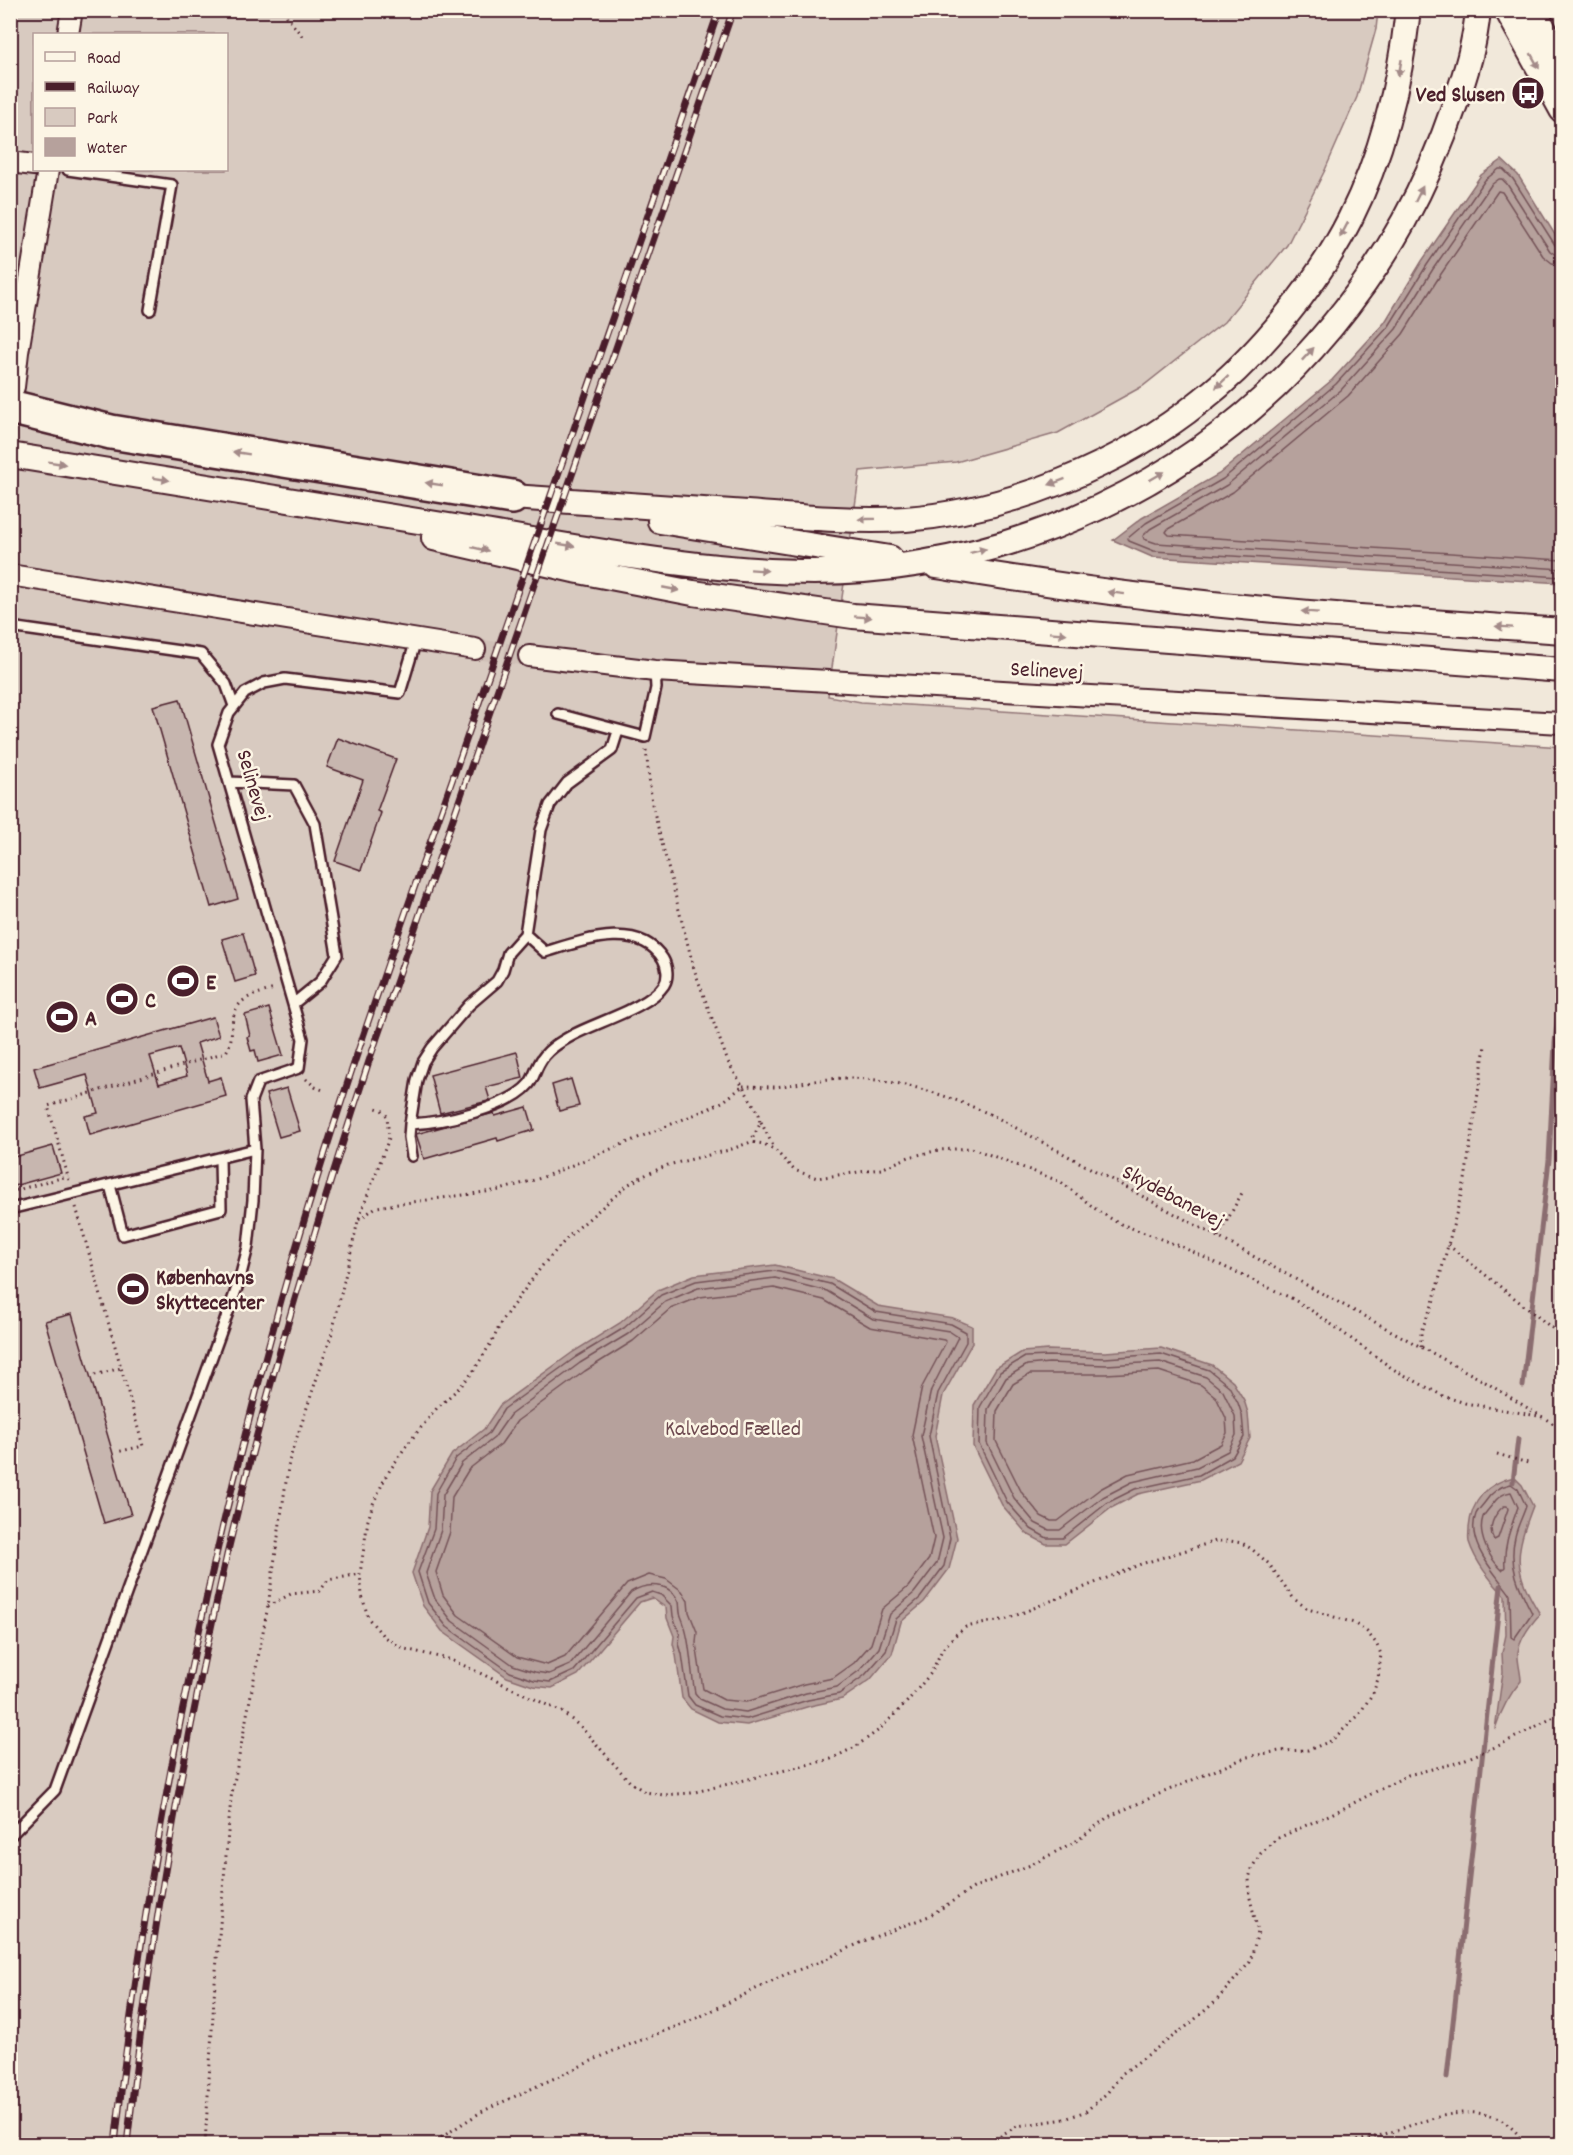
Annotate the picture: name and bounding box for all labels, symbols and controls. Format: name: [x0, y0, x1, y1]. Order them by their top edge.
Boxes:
legend: [33, 33, 228, 171]
text: Road: [87, 47, 121, 72]
one-way arrow: [1529, 52, 1539, 69]
one-way arrow: [1396, 59, 1405, 78]
bus stop icon: Ved Slusen: [1510, 75, 1546, 111]
text: Railway: [87, 77, 140, 102]
place label: Ved Slusen: [1416, 81, 1505, 112]
text: Park: [87, 107, 118, 132]
text: Water: [87, 137, 127, 162]
one-way arrow: [1414, 186, 1423, 203]
one-way arrow: [1339, 222, 1349, 239]
one-way arrow: [1301, 346, 1315, 361]
one-way arrow: [1216, 374, 1230, 388]
one-way arrow: [232, 448, 251, 457]
one-way arrow: [48, 458, 67, 467]
one-way arrow: [1149, 471, 1166, 481]
one-way arrow: [152, 475, 171, 484]
one-way arrow: [1048, 478, 1066, 488]
one-way arrow: [424, 479, 443, 488]
one-way arrow: [857, 514, 876, 524]
one-way arrow: [557, 540, 576, 549]
one-way arrow: [470, 544, 489, 554]
one-way arrow: [969, 546, 987, 556]
one-way arrow: [750, 565, 769, 575]
one-way arrow: [661, 585, 680, 594]
one-way arrow: [1106, 588, 1125, 597]
one-way arrow: [1300, 607, 1319, 617]
one-way arrow: [854, 612, 873, 622]
one-way arrow: [1495, 622, 1514, 632]
one-way arrow: [1048, 628, 1067, 637]
street label: Selinevej: [1010, 655, 1084, 690]
street label: Selinevej: [227, 747, 277, 825]
sports icon: E: [165, 963, 201, 999]
place label: E: [206, 969, 217, 1000]
sports icon: C: [104, 981, 140, 1017]
place label: C: [145, 987, 156, 1018]
sports icon: A: [44, 999, 80, 1035]
place label: A: [85, 1005, 97, 1036]
street label: Skydebanevej: [1116, 1158, 1229, 1238]
place label: Københavns Skyttecenter: [156, 1264, 265, 1320]
sports icon: Københavns Skyttecenter: [115, 1271, 151, 1307]
park label: Kalvebod Fælled: [665, 1415, 801, 1446]

